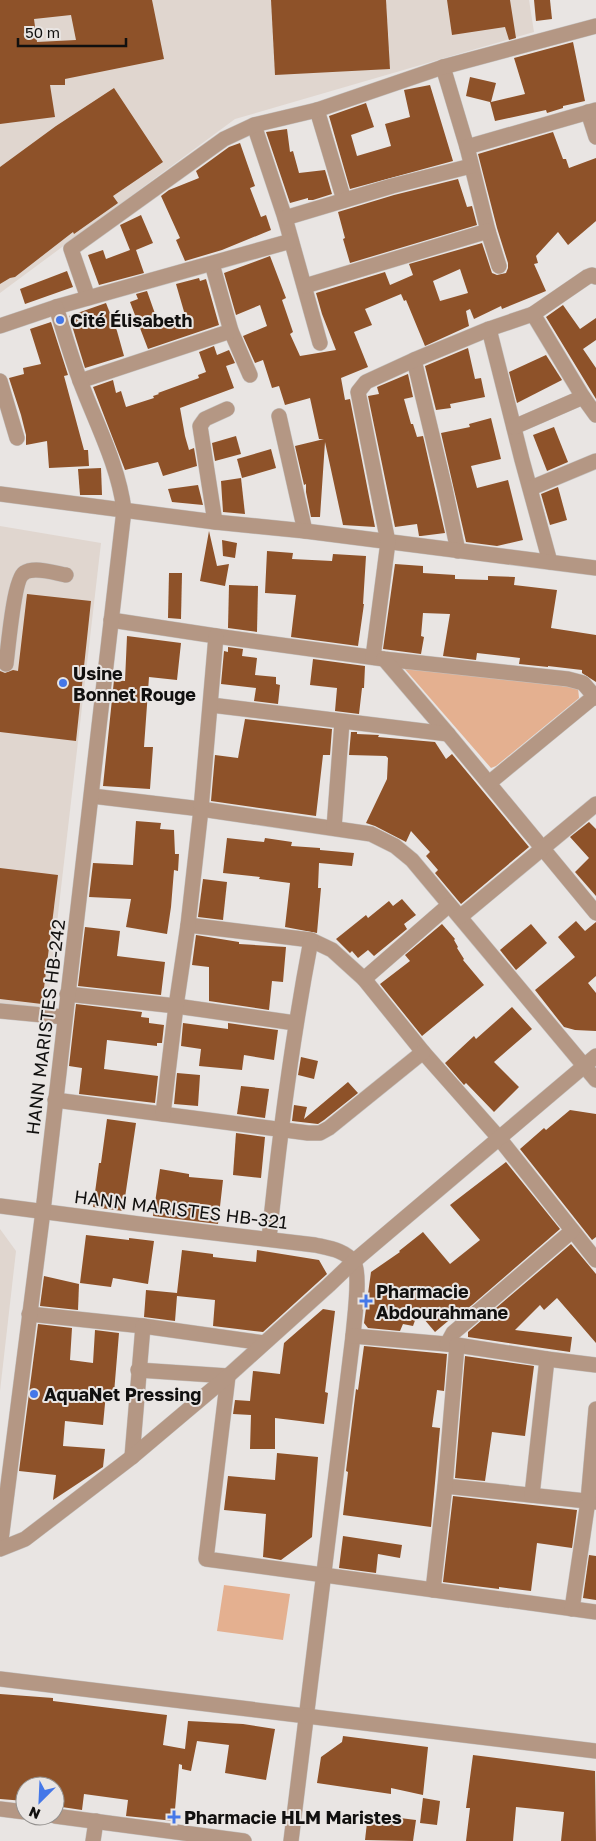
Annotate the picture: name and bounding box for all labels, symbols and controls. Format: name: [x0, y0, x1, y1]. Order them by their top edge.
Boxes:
scale bar: [18, 15, 125, 47]
text: 50 m: [25, 23, 60, 41]
place label: Cité Élisabeth: [70, 309, 193, 331]
marker: Cité Élisabeth: [54, 314, 66, 326]
place label: Usine Bonnet Rouge: [73, 662, 196, 705]
marker: Usine Bonnet Rouge: [57, 677, 69, 689]
street label: HANN MARISTES HB-242: [21, 918, 69, 1136]
street label: HANN MARISTES HB-321: [73, 1185, 289, 1233]
place label: Pharmacie Abdourahmane: [376, 1280, 509, 1323]
marker: Pharmacie Abdourahmane: [360, 1295, 372, 1307]
place label: AquaNet Pressing: [44, 1383, 201, 1405]
marker: AquaNet Pressing: [28, 1388, 40, 1400]
north arrow: [15, 1776, 65, 1826]
text: N: [26, 1803, 43, 1823]
place label: Pharmacie HLM Maristes: [184, 1806, 402, 1828]
marker: Pharmacie HLM Maristes: [168, 1811, 180, 1823]

